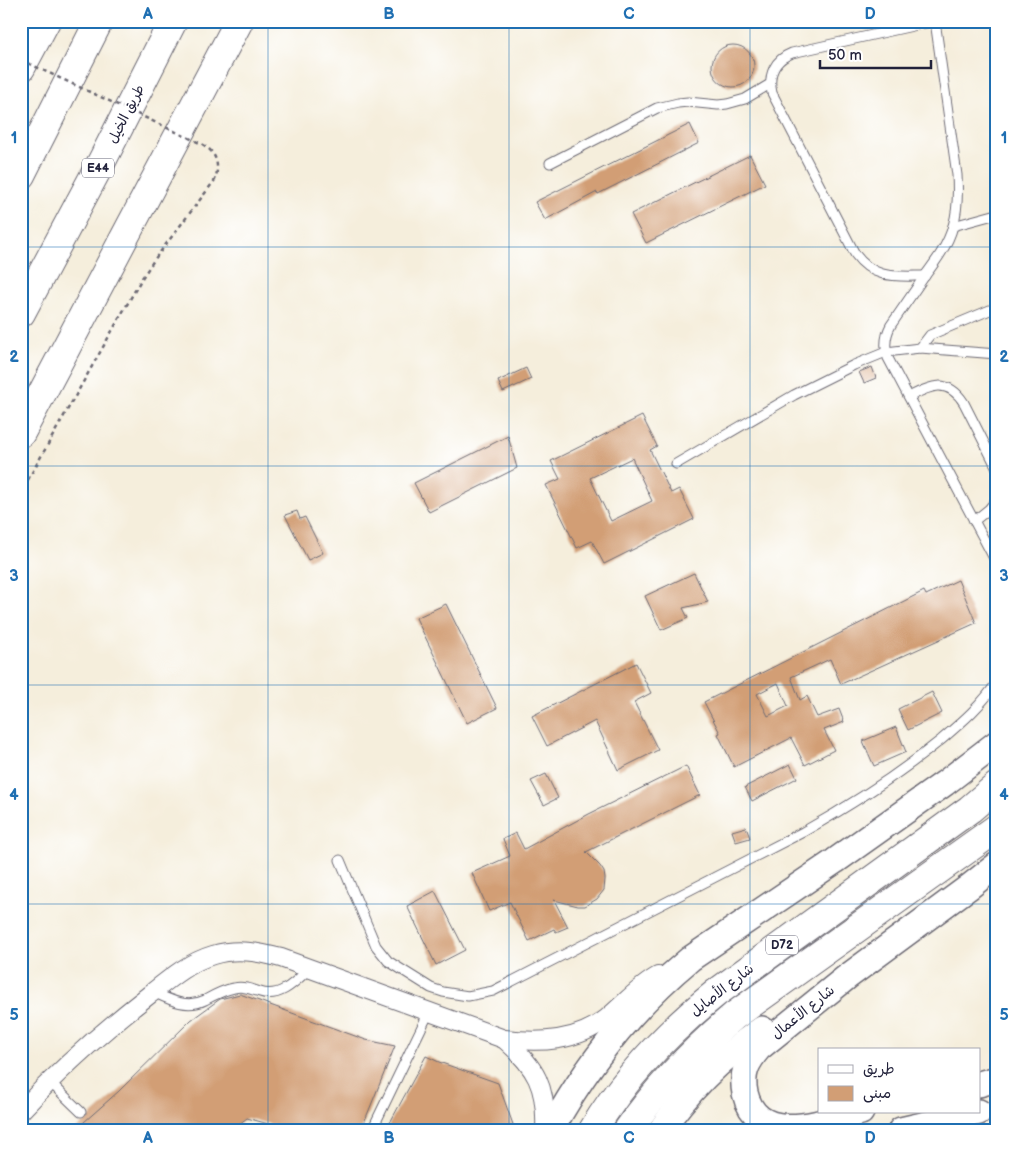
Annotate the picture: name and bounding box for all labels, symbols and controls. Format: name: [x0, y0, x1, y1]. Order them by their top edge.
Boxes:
text: A: [142, 5, 153, 24]
text: B: [383, 5, 395, 24]
text: C: [623, 5, 635, 24]
text: D: [864, 5, 876, 24]
scale bar: [820, 38, 932, 70]
text: 50 m: [828, 46, 862, 65]
street label: طريق الخيل: [104, 82, 148, 146]
text: 1: [11, 129, 17, 148]
text: 1: [1001, 129, 1007, 148]
road number: E44: [82, 158, 114, 178]
text: 2: [9, 348, 19, 367]
text: 2: [999, 348, 1009, 367]
text: 3: [9, 567, 19, 586]
text: 3: [999, 567, 1009, 586]
text: 4: [9, 786, 19, 805]
text: 4: [999, 786, 1009, 805]
road number: D72: [766, 936, 798, 954]
street label: شارع الأصايل: [686, 959, 758, 1021]
street label: شارع الأعمال: [767, 981, 839, 1043]
text: 5: [9, 1006, 19, 1025]
text: 5: [999, 1006, 1009, 1025]
legend: [818, 1048, 980, 1114]
text: طريق: [863, 1060, 895, 1079]
text: مبنى: [863, 1084, 891, 1103]
text: A: [142, 1129, 153, 1148]
text: B: [383, 1129, 395, 1148]
text: C: [623, 1129, 635, 1148]
text: D: [864, 1129, 876, 1148]

